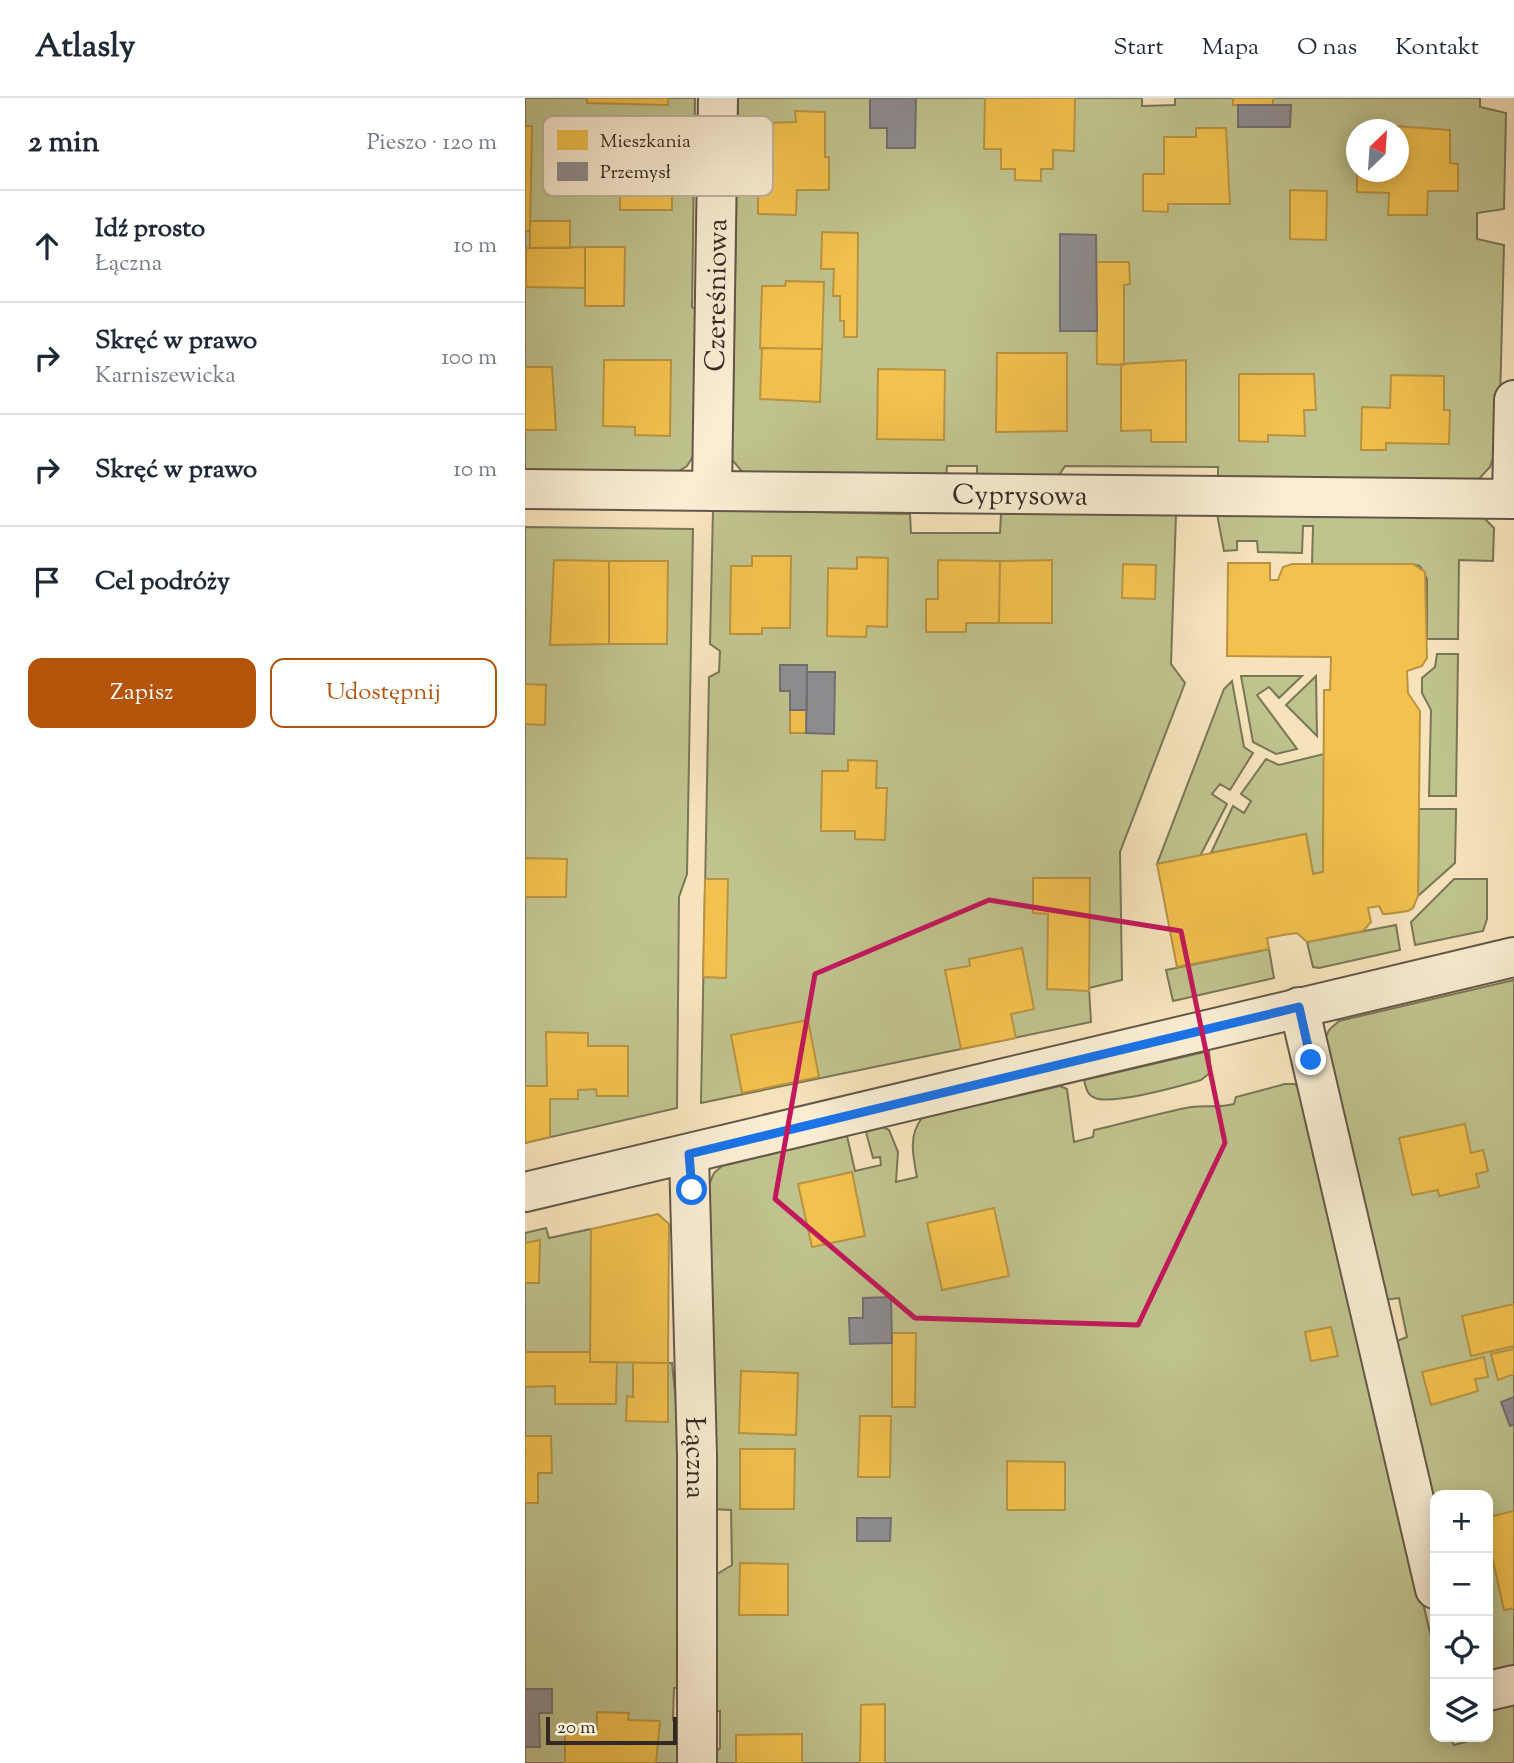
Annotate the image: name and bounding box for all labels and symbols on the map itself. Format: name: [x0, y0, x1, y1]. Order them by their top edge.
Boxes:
legend: [543, 116, 773, 196]
north arrow: [1346, 119, 1409, 182]
text: Mieszkania: [600, 129, 691, 156]
text: Przemysł: [600, 160, 671, 187]
street label: Czereśniowa: [697, 218, 739, 372]
street label: Cyprysowa: [952, 476, 1088, 518]
route end: [1295, 1044, 1326, 1075]
route start: [676, 1174, 707, 1205]
street label: Łączna: [673, 1416, 714, 1499]
scale bar: [546, 1714, 677, 1746]

